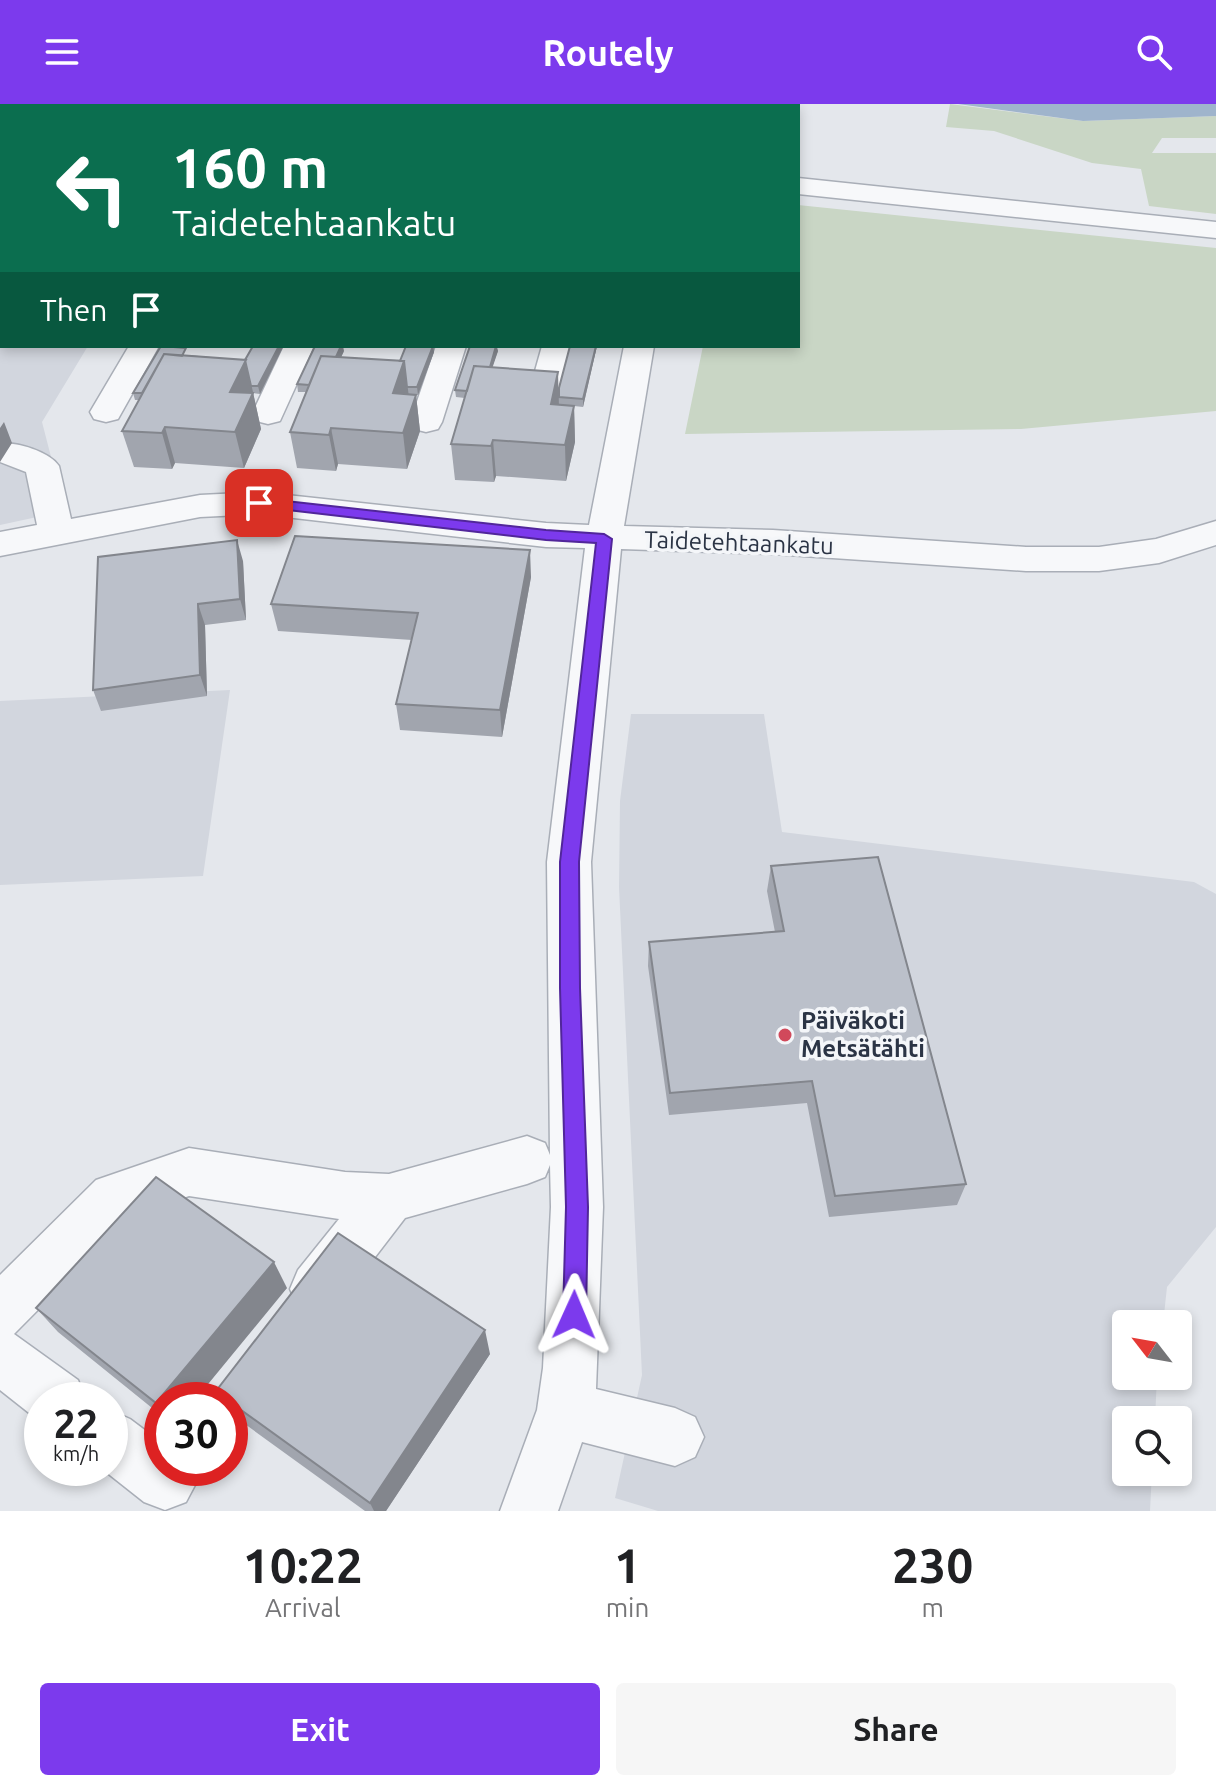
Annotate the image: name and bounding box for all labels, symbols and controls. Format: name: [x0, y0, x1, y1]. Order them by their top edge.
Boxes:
icon: menu: [40, 30, 84, 74]
icon: search: [1132, 30, 1176, 74]
text: Routely: [542, 32, 674, 73]
icon: left: [40, 136, 144, 240]
text: 160 m: [172, 136, 328, 199]
text: Taidetehtaankatu: [172, 202, 456, 243]
icon: arrive: [124, 288, 168, 332]
text: Then: [40, 293, 108, 327]
pin: [225, 469, 293, 537]
icon: arrive: [237, 481, 281, 525]
street label: Taidetehtaankatu: [644, 526, 834, 559]
place label: Päiväkoti Metsätähti: [801, 1007, 925, 1062]
marker: Päiväkoti Metsätähti: [776, 1026, 794, 1044]
position arrow: [532, 1273, 616, 1357]
north arrow: [1112, 1310, 1192, 1390]
map controls: [1112, 1310, 1192, 1486]
speed limit sign: 30: [144, 1382, 248, 1486]
text: 22: [53, 1401, 99, 1446]
button: search: [1112, 1406, 1192, 1486]
text: km/h: [53, 1442, 99, 1465]
text: 10:22: [243, 1538, 363, 1592]
text: 1: [614, 1538, 641, 1592]
text: 230: [892, 1538, 973, 1592]
text: Arrival: [265, 1593, 341, 1622]
text: min: [606, 1593, 649, 1622]
text: m: [921, 1593, 944, 1622]
button: Exit: [40, 1683, 600, 1775]
button: Share: [616, 1683, 1176, 1775]

